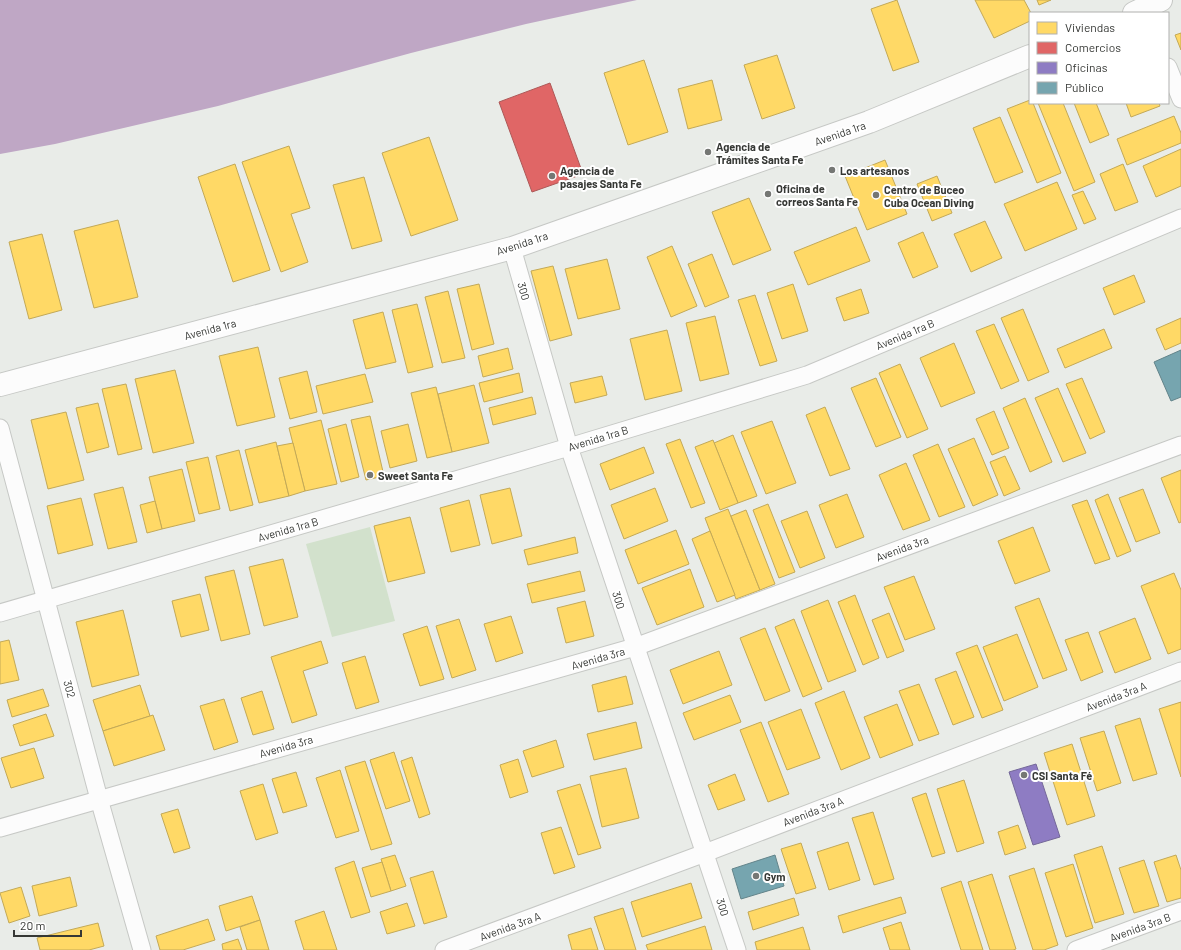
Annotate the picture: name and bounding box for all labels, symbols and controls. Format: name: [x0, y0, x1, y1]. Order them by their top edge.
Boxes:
legend: [1029, 12, 1169, 104]
text: Viviendas: [1065, 20, 1115, 34]
text: Comercios: [1065, 40, 1121, 54]
text: Oficinas: [1065, 60, 1108, 74]
text: Público: [1065, 80, 1104, 94]
street label: Avenida 1ra: [813, 118, 867, 148]
place label: Agencia de Trámites Santa Fe: [716, 140, 804, 166]
marker: Agencia de Trámites Santa Fe: [703, 147, 713, 157]
place label: Agencia de pasajes Santa Fe: [560, 164, 642, 190]
place label: Los artesanos: [840, 164, 910, 177]
marker: Los artesanos: [827, 165, 837, 175]
marker: Agencia de pasajes Santa Fe: [547, 171, 557, 181]
place label: Oficina de correos Santa Fe: [776, 182, 858, 208]
place label: Centro de Buceo Cuba Ocean Diving: [884, 183, 974, 209]
marker: Oficina de correos Santa Fe: [763, 189, 773, 199]
marker: Centro de Buceo Cuba Ocean Diving: [871, 190, 881, 200]
street label: Avenida 1ra: [495, 229, 549, 257]
street label: 300: [515, 281, 533, 301]
street label: Avenida 1ra: [183, 316, 237, 342]
street label: Avenida 1ra B: [874, 316, 936, 352]
street label: Avenida 1ra B: [566, 423, 630, 453]
place label: Sweet Santa Fe: [378, 469, 453, 482]
marker: Sweet Santa Fe: [365, 470, 375, 480]
street label: Avenida 1ra B: [256, 514, 320, 544]
street label: Avenida 3ra: [874, 532, 930, 564]
street label: 300: [610, 589, 628, 611]
street label: Avenida 3ra: [570, 644, 626, 672]
street label: Avenida 3ra A: [1084, 678, 1148, 714]
street label: 302: [61, 679, 79, 699]
street label: Avenida 3ra: [258, 732, 314, 760]
place label: CSI Santa Fé: [1032, 769, 1092, 782]
marker: CSI Santa Fé: [1019, 770, 1029, 780]
street label: Avenida 3ra A: [781, 793, 845, 829]
place label: Gym: [764, 870, 785, 883]
marker: Gym: [751, 871, 761, 881]
street label: 300: [714, 896, 732, 918]
street label: Avenida 3ra A: [478, 909, 543, 943]
street label: Avenida 3ra B: [1108, 910, 1172, 944]
scale bar: [14, 912, 81, 938]
text: 20 m: [20, 918, 46, 932]

